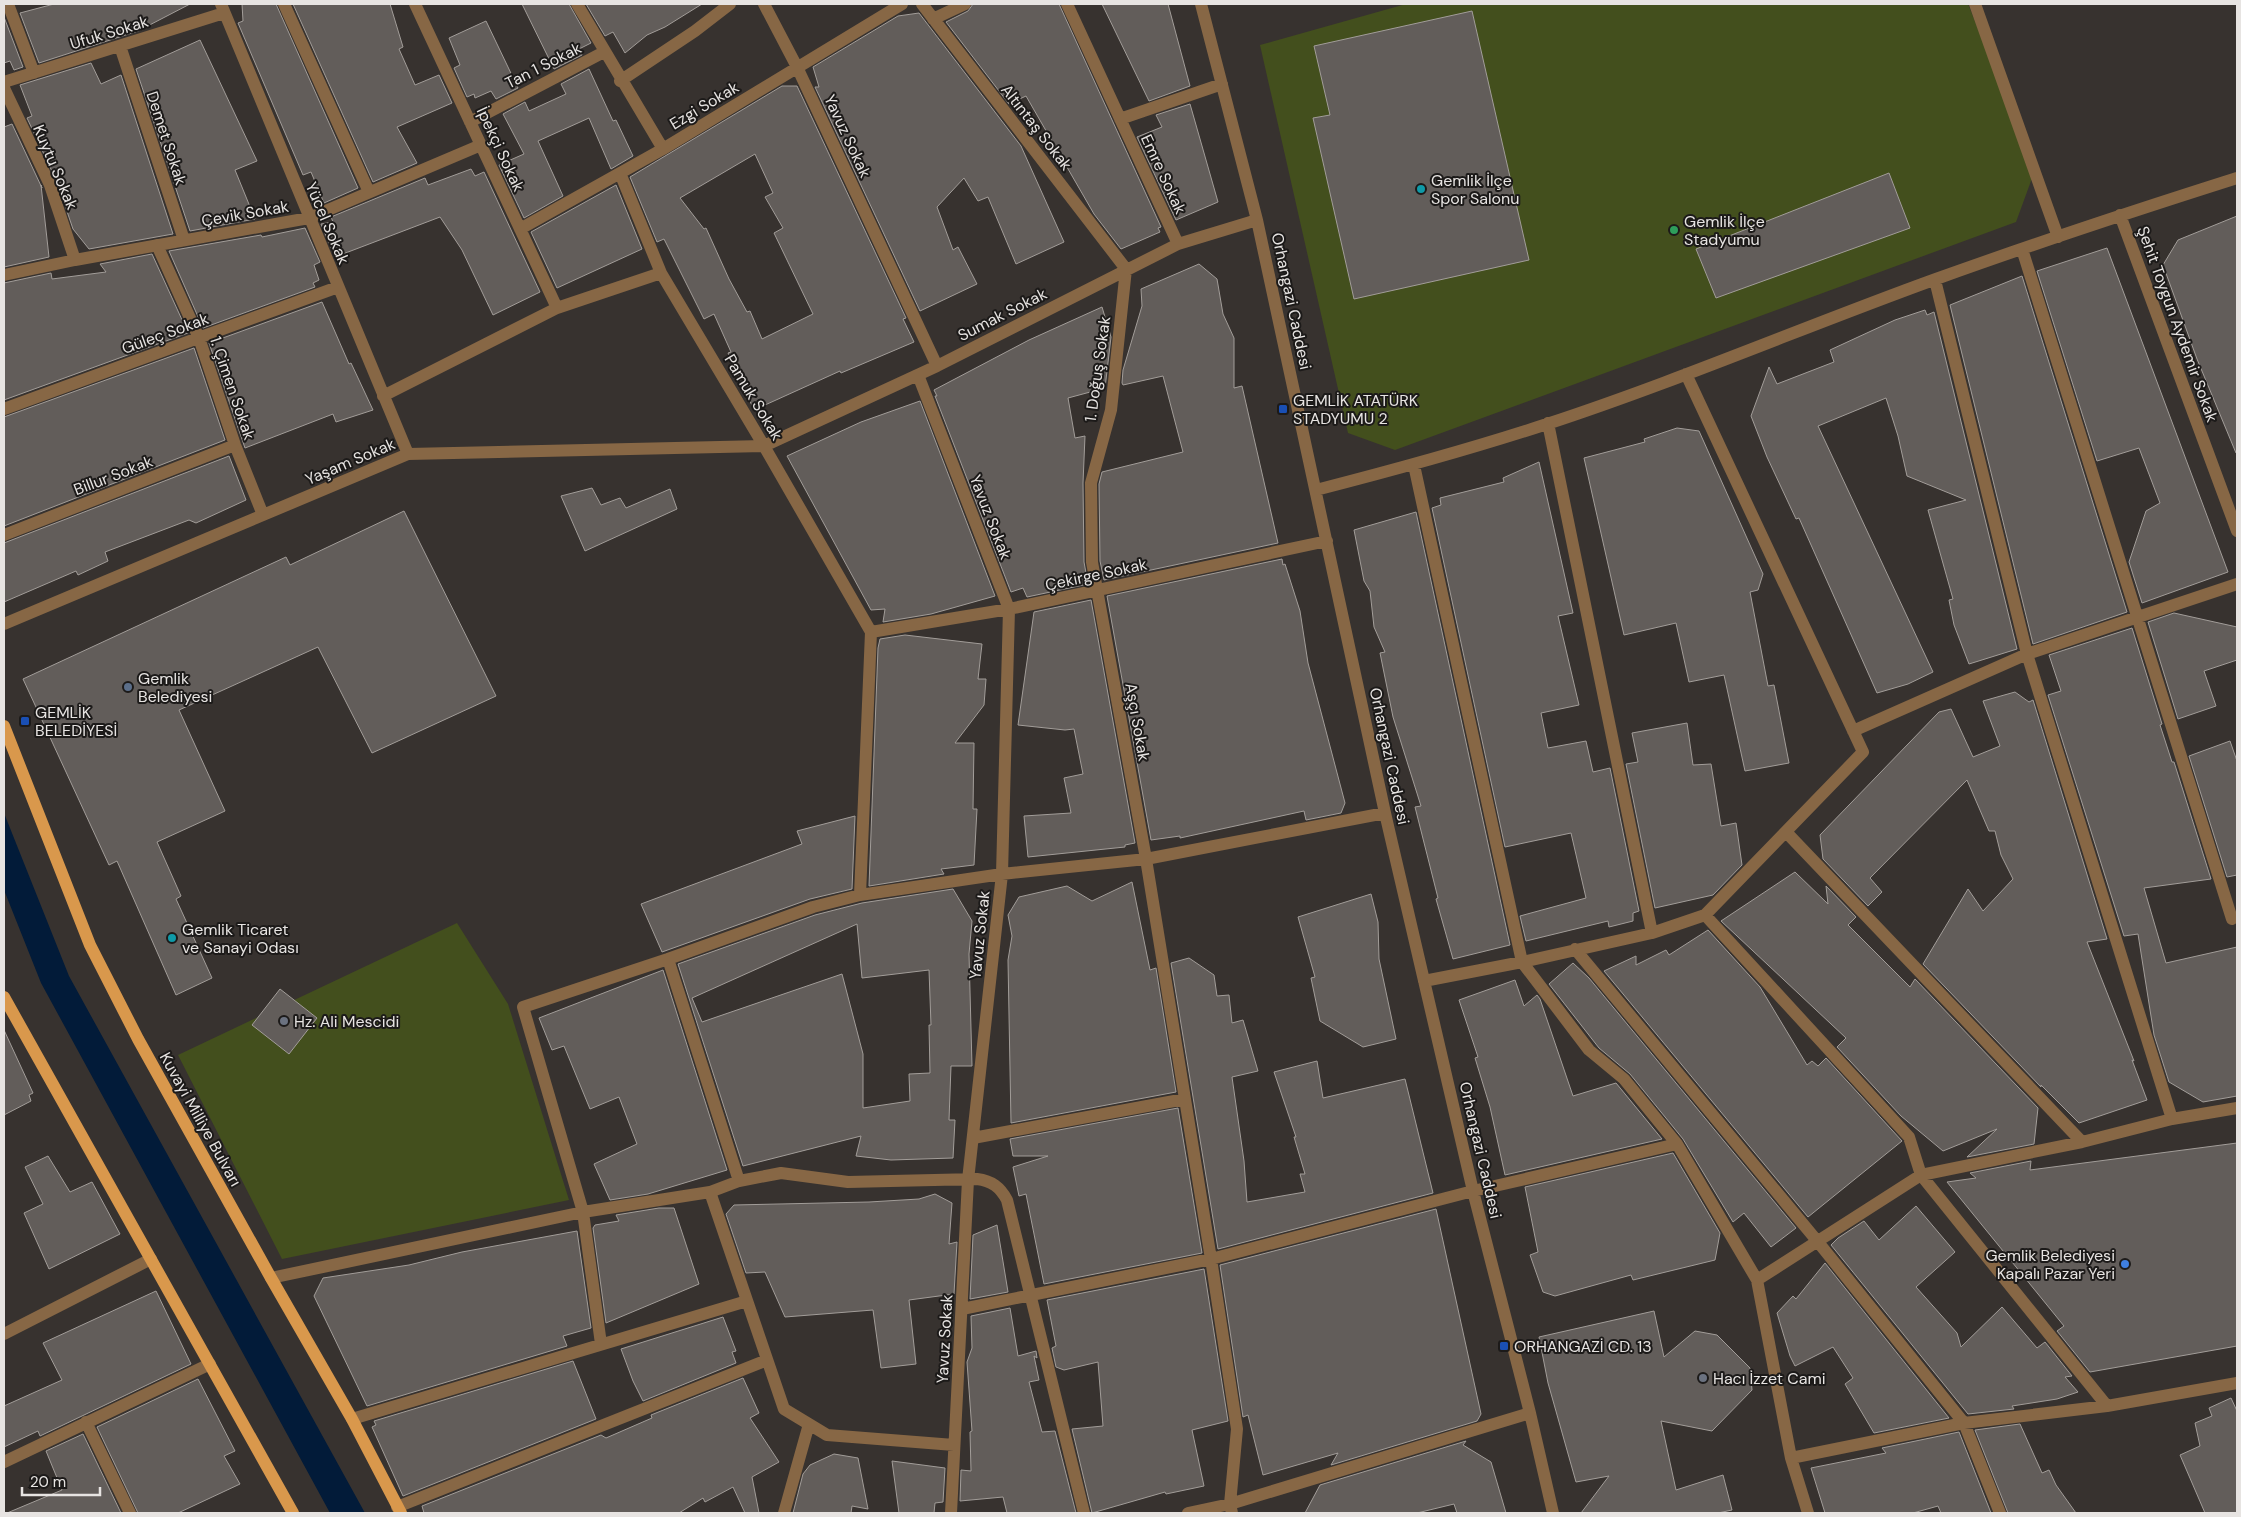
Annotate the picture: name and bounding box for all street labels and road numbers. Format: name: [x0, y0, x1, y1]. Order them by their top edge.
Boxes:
street label: Ufuk Sokak: [67, 11, 151, 54]
street label: Tan 1 Sokak: [502, 37, 585, 94]
street label: Ezgi Sokak: [666, 77, 743, 134]
street label: Altıntaş Sokak: [996, 80, 1077, 175]
street label: Demet Sokak: [142, 89, 192, 188]
street label: Yavuz Sokak: [819, 91, 876, 181]
street label: İpekçi Sokak: [472, 103, 529, 195]
street label: Kuytu Sokak: [28, 121, 83, 213]
street label: Emre Sokak: [1136, 131, 1191, 218]
street label: Yücel Sokak: [301, 179, 354, 268]
street label: Çevik Sokak: [200, 195, 290, 232]
street label: Şehit Toygun Aydemir Sokak: [2132, 223, 2223, 425]
street label: Orhangazi Caddesi: [1267, 231, 1316, 372]
street label: Sumak Sokak: [954, 283, 1050, 346]
street label: Güleç Sokak: [119, 308, 211, 359]
street label: 1. Doğuş Sokak: [1080, 315, 1115, 423]
street label: 1. Çimen Sokak: [205, 334, 260, 443]
street label: Pamuk Sokak: [720, 350, 788, 444]
street label: Yaşam Sokak: [302, 433, 398, 490]
street label: Billur Sokak: [70, 451, 156, 500]
street label: Yavuz Sokak: [965, 472, 1016, 563]
street label: Çekirge Sokak: [1043, 553, 1149, 596]
street label: Aşçı Sokak: [1120, 681, 1155, 763]
street label: Orhangazi Caddesi: [1365, 686, 1414, 827]
street label: Yavuz Sokak: [964, 890, 995, 981]
street label: Kuvayi Milliye Bulvarı: [155, 1049, 246, 1190]
street label: Orhangazi Caddesi: [1455, 1080, 1506, 1221]
street label: Yavuz Sokak: [932, 1294, 957, 1384]

